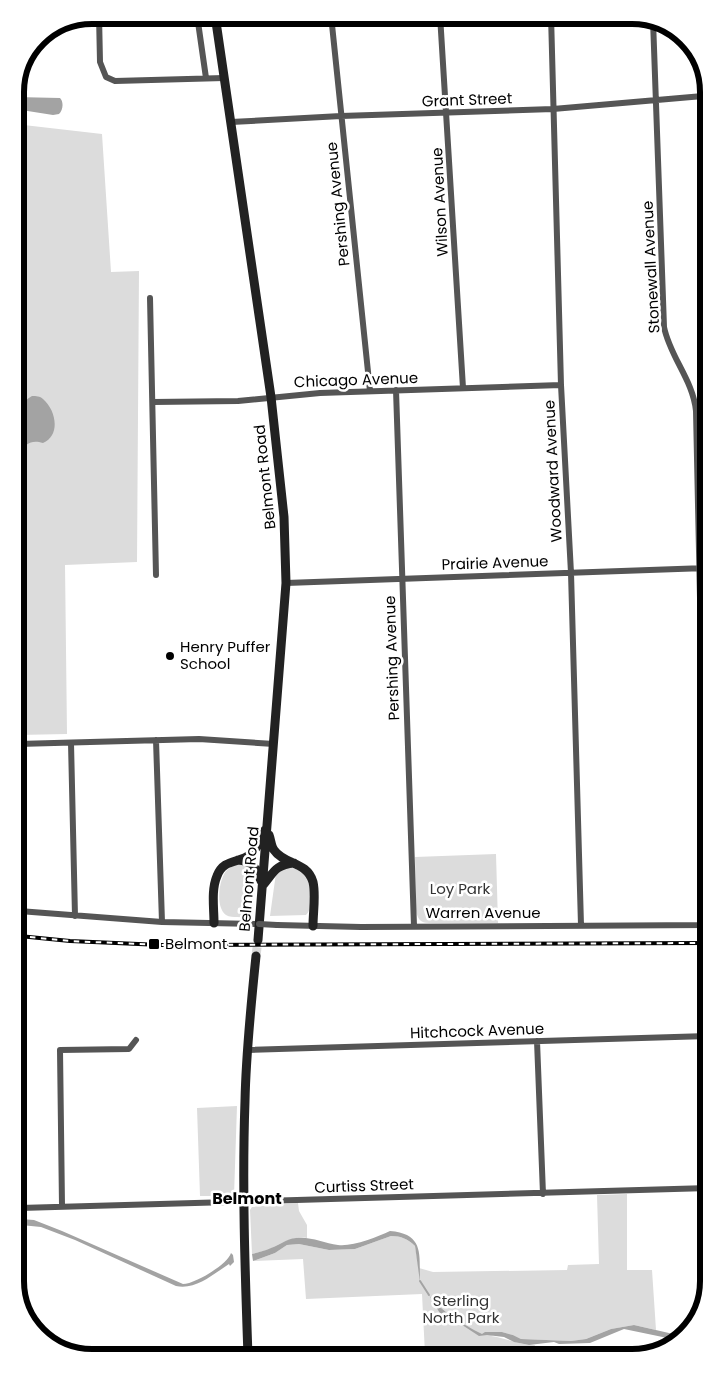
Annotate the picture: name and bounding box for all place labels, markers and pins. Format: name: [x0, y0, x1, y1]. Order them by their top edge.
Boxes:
place label: Henry Puffer School: [180, 636, 271, 674]
marker: Henry Puffer School: [164, 650, 176, 662]
place label: Belmont: [165, 933, 227, 954]
marker: Belmont: [147, 937, 161, 951]

